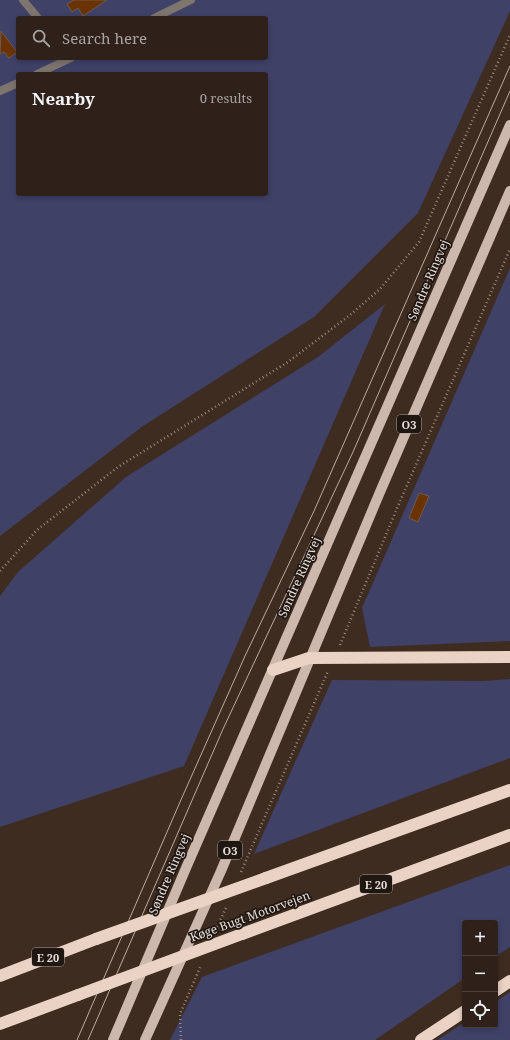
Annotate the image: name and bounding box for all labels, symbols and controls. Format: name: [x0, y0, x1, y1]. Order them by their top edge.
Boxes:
search box: [16, 16, 268, 60]
icon: search: [30, 27, 52, 49]
text: Search here: [62, 28, 147, 48]
text: Nearby: [32, 87, 95, 110]
text: 0 results: [200, 89, 252, 107]
street label: Søndre Ringvej: [403, 237, 453, 323]
road number: O3: [397, 415, 421, 433]
street label: Søndre Ringvej: [274, 534, 324, 620]
street label: Søndre Ringvej: [144, 831, 194, 917]
road number: O3: [218, 841, 242, 859]
road number: E 20: [360, 875, 392, 893]
street label: Køge Bugt Motorvejen: [188, 886, 313, 946]
map controls: [462, 920, 498, 1028]
button: +: [462, 920, 498, 956]
road number: E 20: [32, 948, 64, 966]
button: −: [462, 956, 498, 992]
button: locate: [462, 992, 498, 1028]

